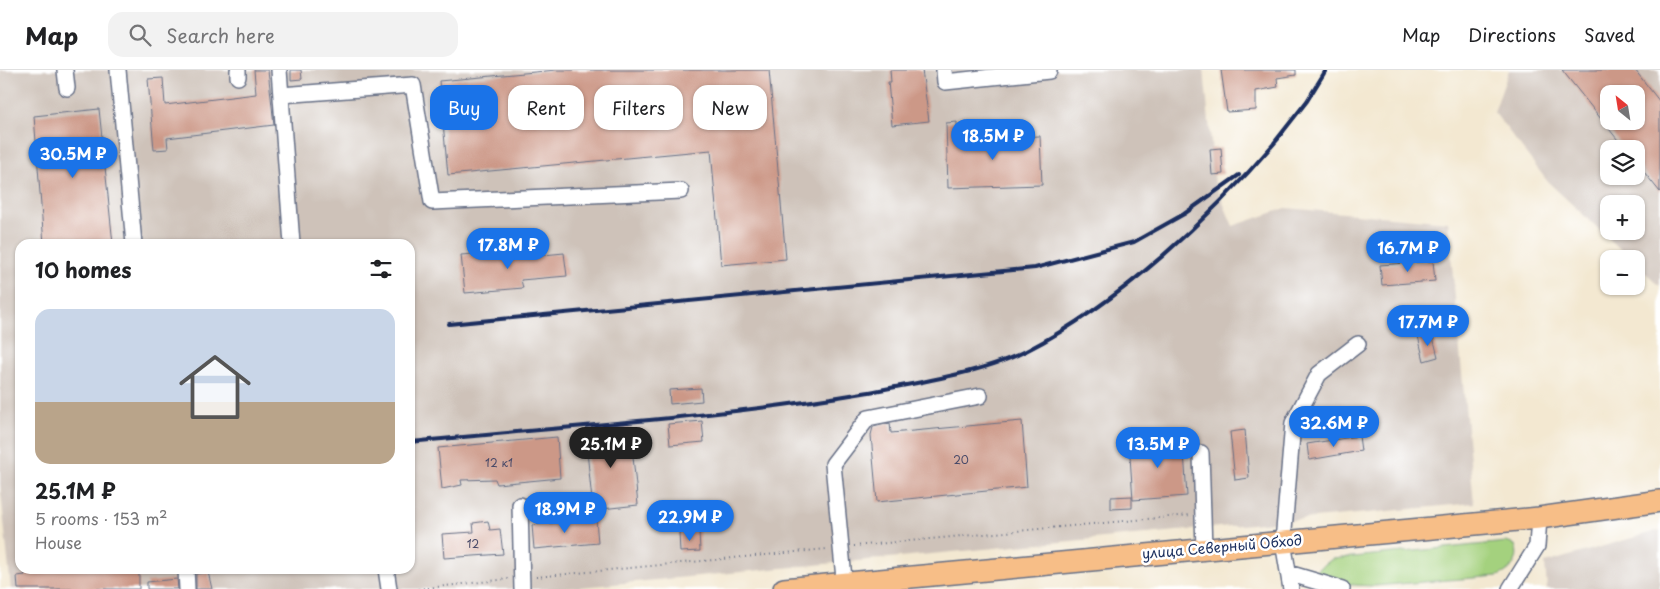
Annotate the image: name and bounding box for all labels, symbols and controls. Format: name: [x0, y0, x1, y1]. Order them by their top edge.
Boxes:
search box: [108, 12, 458, 57]
text: Map: [25, 17, 78, 53]
icon: search: [126, 21, 154, 49]
text: Search here: [166, 21, 275, 49]
text: Map: [1402, 21, 1440, 48]
text: Directions: [1468, 21, 1556, 48]
text: Saved: [1584, 21, 1635, 48]
chip: Buy: [430, 85, 498, 130]
chip: Rent: [508, 85, 584, 130]
chip: Filters: [594, 85, 683, 130]
chip: New: [693, 85, 767, 130]
north arrow: [1600, 85, 1645, 130]
map controls: [1600, 85, 1645, 295]
pin: 18.5M ₽: [947, 118, 1039, 161]
text: 18.5M ₽: [962, 123, 1024, 147]
pin: 30.5M ₽: [27, 136, 119, 179]
button: layers: [1600, 140, 1645, 185]
text: 30.5M ₽: [40, 141, 107, 165]
button: +: [1600, 195, 1645, 240]
pin: 17.8M ₽: [462, 228, 554, 270]
pin: 16.7M ₽: [1362, 230, 1454, 273]
text: 17.8M ₽: [477, 232, 539, 256]
text: 16.7M ₽: [1377, 235, 1439, 259]
button: −: [1600, 250, 1645, 295]
text: 10 homes: [35, 253, 132, 285]
icon: filters: [367, 255, 395, 283]
pin: 17.7M ₽: [1382, 304, 1474, 347]
text: 17.7M ₽: [1398, 309, 1458, 333]
icon: home: [170, 342, 260, 432]
pin: 32.6M ₽: [1288, 406, 1380, 448]
text: 32.6M ₽: [1300, 410, 1368, 434]
pin: 25.1M ₽: [565, 426, 657, 469]
pin: 13.5M ₽: [1112, 426, 1204, 469]
text: 25.1M ₽: [580, 431, 642, 455]
text: 13.5M ₽: [1127, 431, 1189, 455]
house number: 20: [953, 451, 969, 468]
house number: 12 к1: [485, 454, 513, 471]
text: 25.1M ₽: [35, 474, 116, 506]
pin: 18.9M ₽: [519, 492, 611, 534]
text: 18.9M ₽: [535, 496, 595, 520]
pin: 22.9M ₽: [644, 500, 736, 542]
text: 22.9M ₽: [658, 504, 722, 528]
text: 5 rooms · 153 m²: [35, 506, 168, 530]
street label: улица Северный Обход: [1141, 529, 1303, 564]
text: House: [35, 530, 82, 554]
house number: 12: [467, 535, 480, 552]

